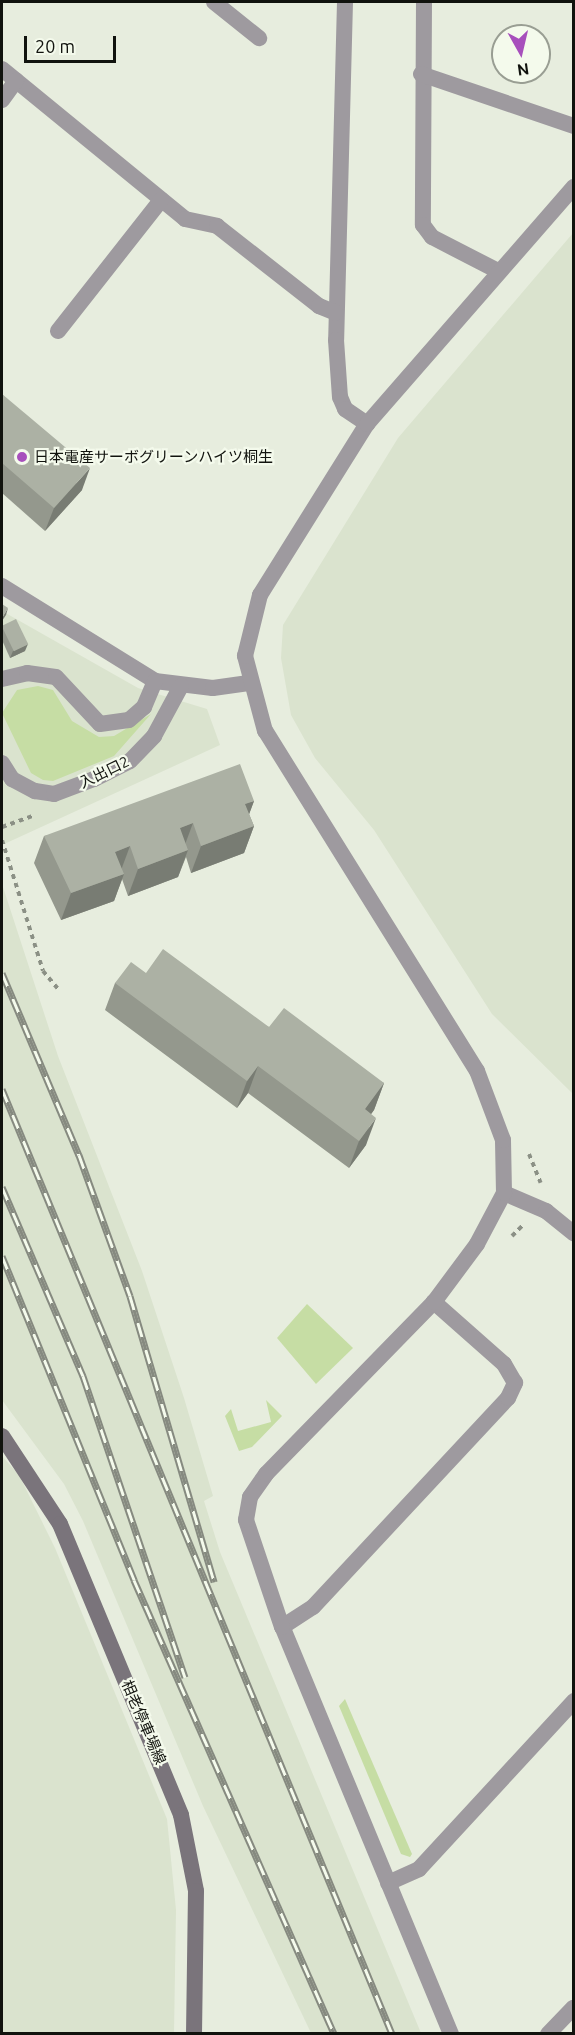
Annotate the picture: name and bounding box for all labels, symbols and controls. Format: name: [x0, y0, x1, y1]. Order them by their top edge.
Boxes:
scale bar: [27, 24, 118, 62]
north arrow: [491, 24, 551, 84]
text: 20 m: [35, 36, 75, 56]
text: N: [516, 60, 530, 80]
place label: 日本電産サーボグリーンハイツ桐生: [34, 448, 274, 466]
marker: 日本電産サーボグリーンハイツ桐生: [15, 450, 29, 464]
street label: 入出口2: [76, 752, 132, 792]
street label: 相老停車場線: [118, 1677, 170, 1767]

